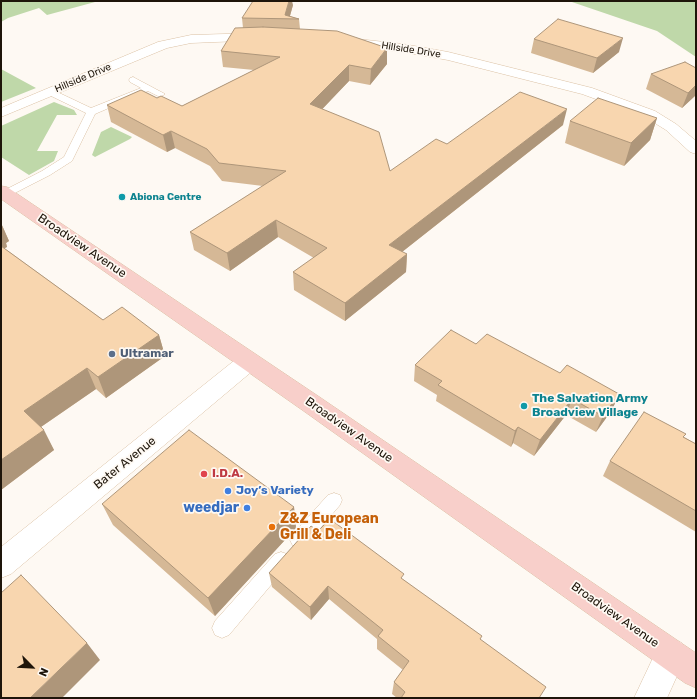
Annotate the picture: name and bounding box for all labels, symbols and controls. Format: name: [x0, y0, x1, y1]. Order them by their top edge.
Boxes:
street label: Hillside Drive: [380, 39, 442, 61]
street label: Hillside Drive: [53, 61, 113, 95]
place label: Abiona Centre: [130, 191, 201, 203]
marker: Abiona Centre: [117, 192, 127, 202]
street label: Broadview Avenue: [35, 211, 129, 281]
place label: Ultramar: [120, 347, 174, 361]
marker: Ultramar: [107, 349, 117, 359]
place label: The Salvation Army Broadview Village: [532, 392, 648, 420]
street label: Broadview Avenue: [302, 394, 396, 466]
marker: The Salvation Army Broadview Village: [519, 401, 529, 411]
street label: Bater Avenue: [91, 434, 159, 492]
place label: I.D.A.: [212, 467, 243, 481]
marker: I.D.A.: [199, 469, 209, 479]
place label: Joy’s Variety: [236, 484, 314, 498]
marker: Joy’s Variety: [223, 486, 233, 496]
place label: weedjar: [183, 500, 239, 516]
marker: weedjar: [242, 503, 252, 513]
place label: Z&Z European Grill & Deli: [280, 511, 379, 544]
marker: Z&Z European Grill & Deli: [267, 522, 277, 532]
street label: Broadview Avenue: [568, 579, 662, 651]
north arrow: [12, 647, 52, 687]
text: N: [36, 666, 51, 678]

